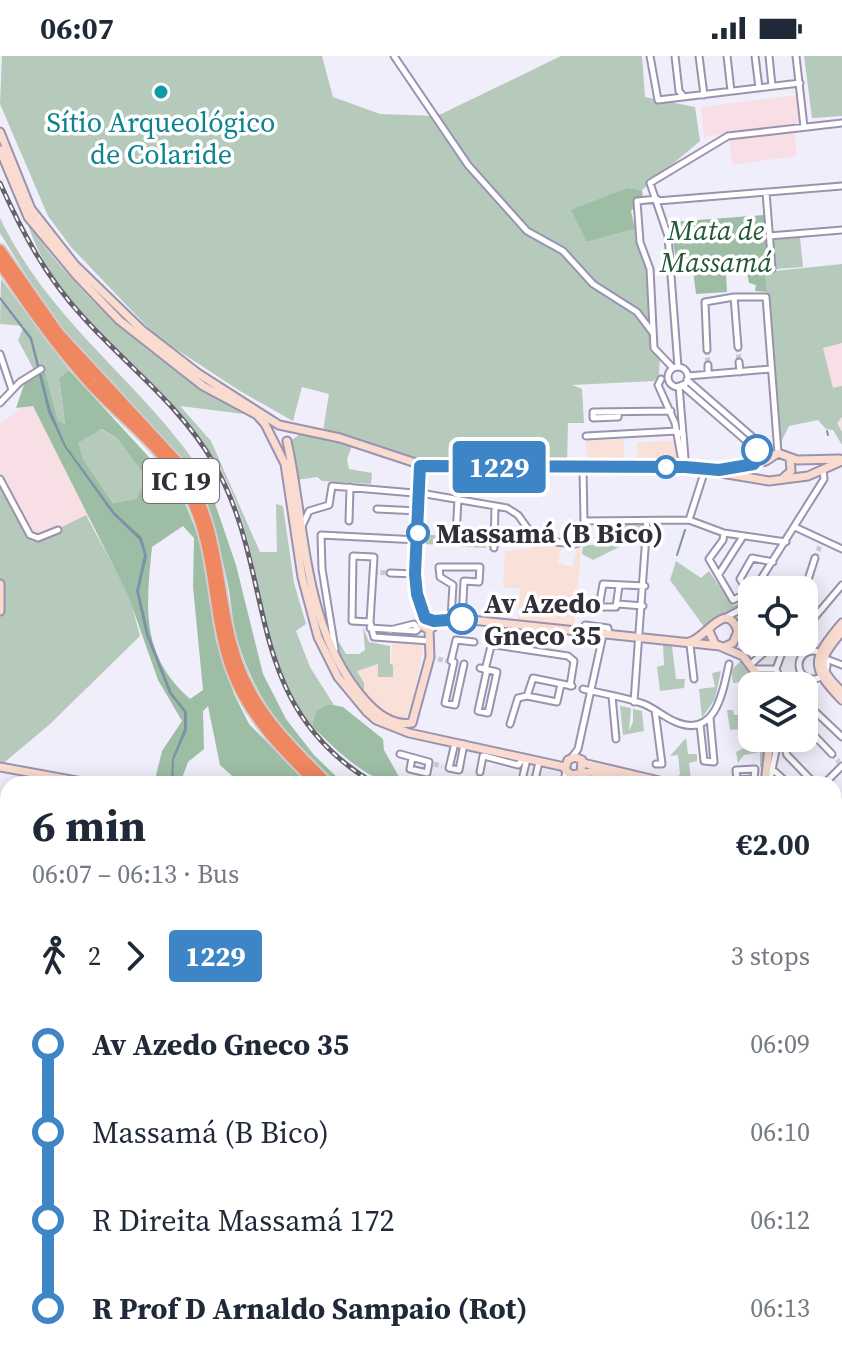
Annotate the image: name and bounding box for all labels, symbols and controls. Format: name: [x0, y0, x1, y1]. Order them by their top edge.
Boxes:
text: 06:07: [40, 8, 114, 49]
marker: Sítio Arqueológico de Colaride: [152, 83, 170, 101]
place label: Sítio Arqueológico de Colaride: [47, 103, 275, 173]
park label: Mata de Massamá: [659, 211, 772, 281]
unlabelled marker: [742, 435, 772, 465]
line badge: 1229: [443, 441, 555, 493]
text: 1229: [469, 448, 529, 486]
unlabelled marker: [655, 456, 677, 478]
road number: IC 19: [143, 459, 219, 503]
place label: Massamá (B Bico): [436, 514, 663, 552]
marker: Massamá (B Bico): [407, 522, 429, 544]
map controls: [738, 576, 818, 752]
button: locate: [738, 576, 818, 656]
place label: Av Azedo Gneco 35: [484, 584, 601, 654]
marker: Av Azedo Gneco 35: [447, 604, 477, 634]
button: layers: [738, 672, 818, 752]
text: 6 min: [32, 795, 146, 856]
text: €2.00: [736, 824, 810, 865]
text: 06:07 – 06:13 · Bus: [32, 856, 239, 892]
icon: walk: [32, 934, 76, 978]
icon: forward: [113, 934, 157, 978]
text: 1229: [185, 937, 246, 975]
text: 2: [88, 938, 101, 974]
text: 3 stops: [731, 938, 810, 974]
text: Av Azedo Gneco 35: [92, 1024, 349, 1065]
text: 06:09: [750, 1026, 810, 1062]
text: Massamá (B Bico): [92, 1112, 329, 1153]
text: 06:10: [750, 1114, 810, 1150]
text: R Direita Massamá 172: [92, 1200, 395, 1241]
text: 06:12: [750, 1202, 810, 1238]
text: R Prof D Arnaldo Sampaio (Rot): [92, 1288, 528, 1329]
text: 06:13: [750, 1290, 810, 1326]

